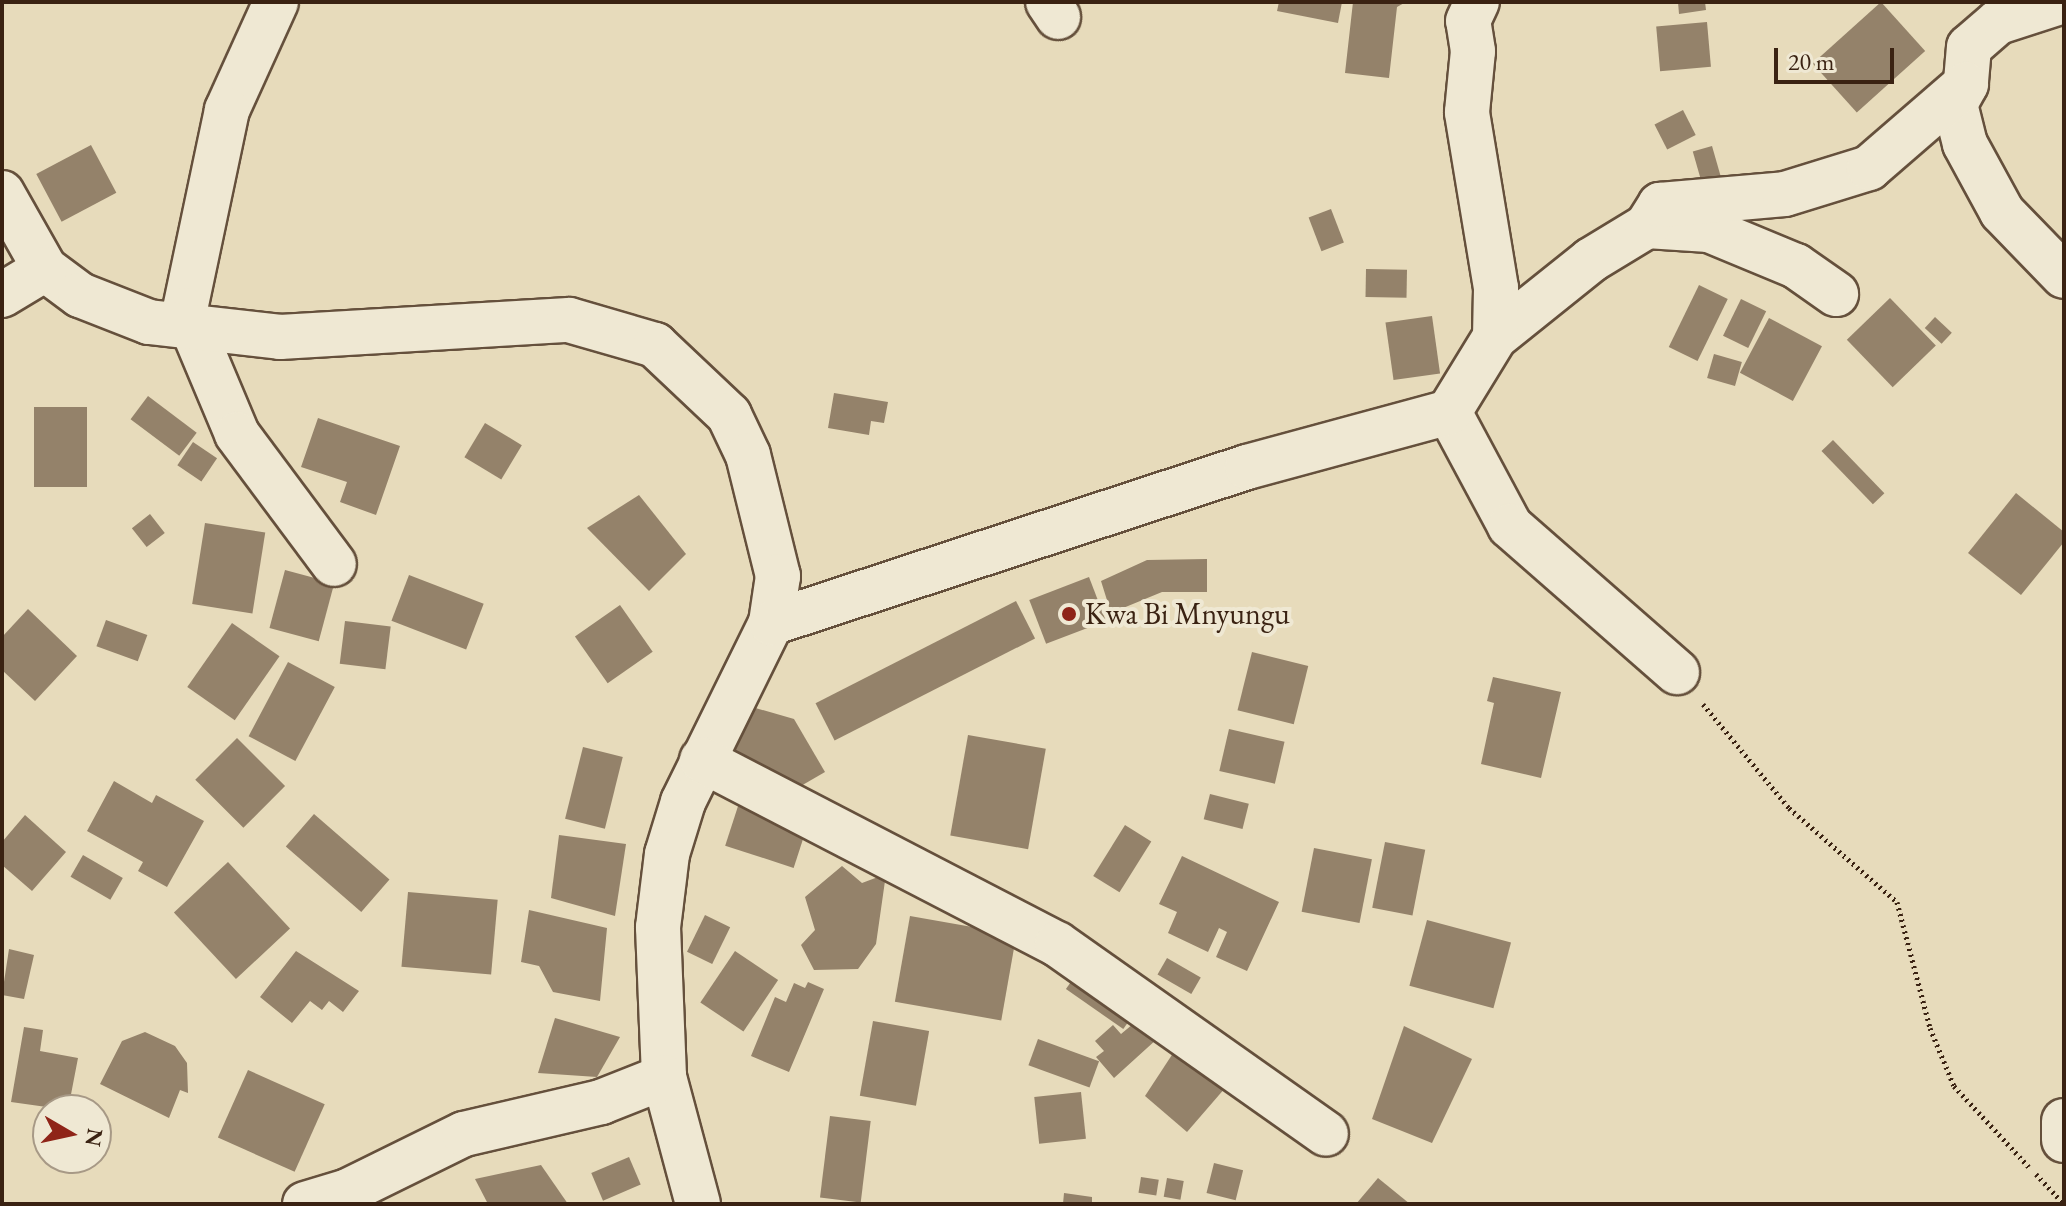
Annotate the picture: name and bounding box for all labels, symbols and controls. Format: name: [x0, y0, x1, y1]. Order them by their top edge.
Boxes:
scale bar: [1778, 32, 1898, 82]
text: 20 m: [1788, 46, 1835, 77]
place label: Kwa Bi Mnyungu: [1085, 596, 1290, 632]
marker: Kwa Bi Mnyungu: [1060, 605, 1078, 623]
north arrow: [32, 1094, 112, 1174]
text: N: [79, 1126, 110, 1149]

